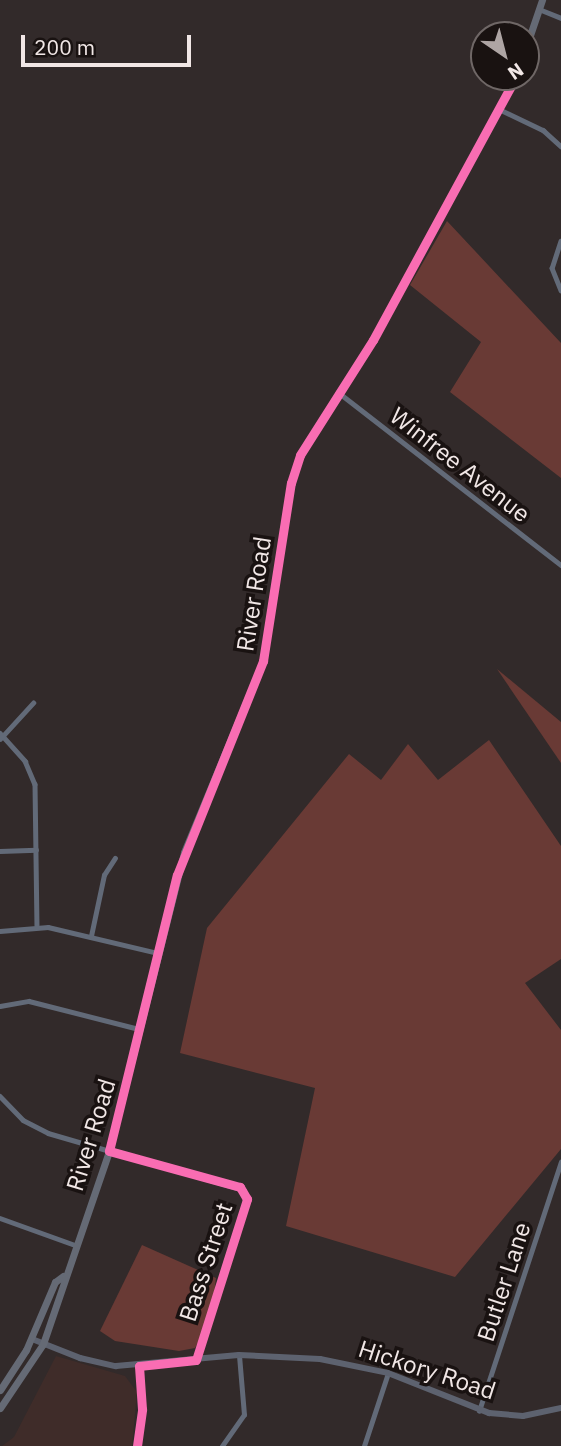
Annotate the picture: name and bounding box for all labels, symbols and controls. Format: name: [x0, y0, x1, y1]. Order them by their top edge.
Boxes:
scale bar: [24, 21, 194, 65]
north arrow: [470, 21, 540, 91]
text: 200 m: [34, 33, 95, 61]
text: N: [503, 58, 528, 85]
street label: Winfree Avenue: [384, 401, 536, 529]
street label: River Road: [231, 535, 277, 653]
street label: River Road: [60, 1075, 122, 1195]
street label: Bass Street: [173, 1199, 239, 1325]
street label: Butler Lane: [471, 1219, 537, 1345]
street label: Hickory Road: [355, 1334, 499, 1406]

